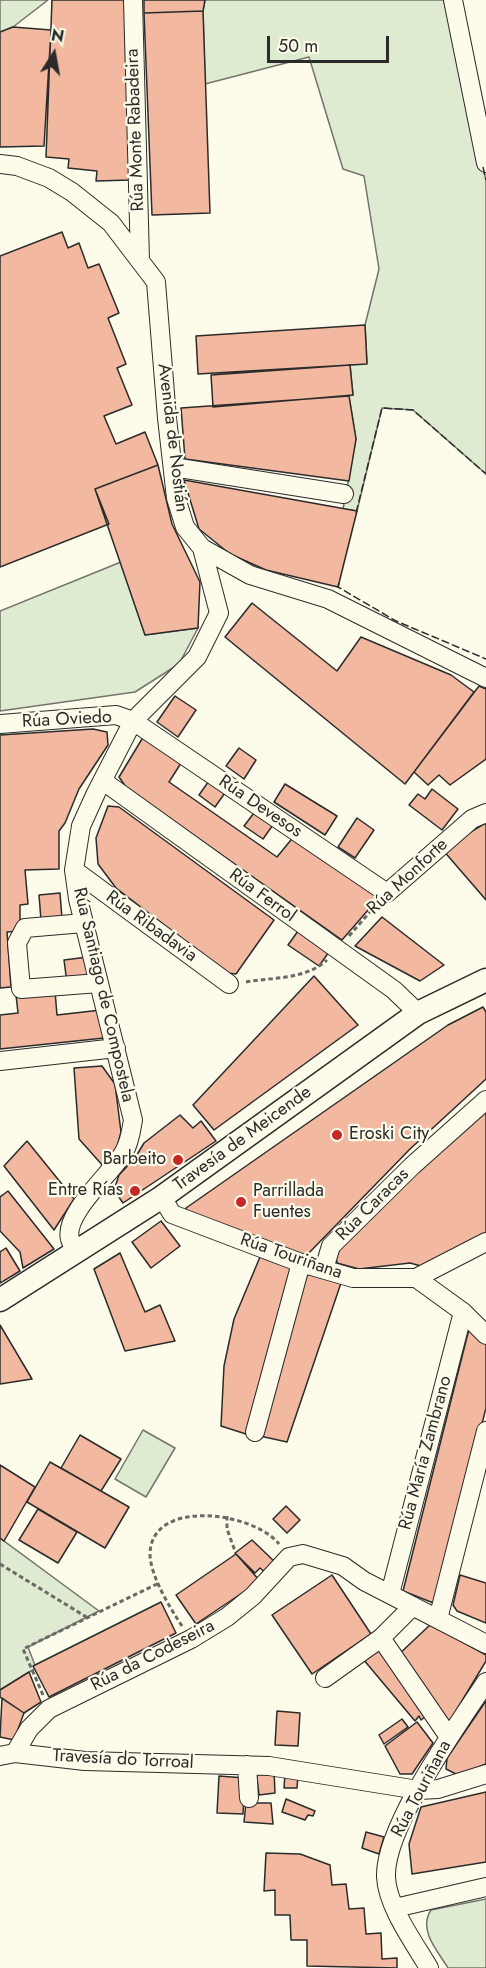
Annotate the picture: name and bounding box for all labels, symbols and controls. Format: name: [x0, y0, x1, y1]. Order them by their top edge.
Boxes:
text: N: [49, 23, 66, 48]
north arrow: [24, 24, 84, 84]
scale bar: [270, 24, 392, 62]
text: 50 m: [278, 33, 318, 59]
street label: Rúa Monte Rabadeira: [122, 48, 150, 212]
street label: Avenida de Nostián: [152, 362, 192, 514]
street label: Rúa Oviedo: [21, 707, 113, 733]
street label: Rúa Devesos: [214, 771, 306, 843]
street label: Rúa Monforte: [363, 834, 453, 920]
street label: Rúa Ferrol: [224, 865, 300, 927]
street label: Rúa Santiago de Compostela: [68, 886, 138, 1104]
street label: Rúa Ribadavia: [101, 887, 201, 967]
street label: Travesía de Meicende: [170, 1082, 316, 1196]
place label: Eroski City: [349, 1124, 429, 1146]
marker: Eroski City: [330, 1128, 344, 1142]
place label: Barbeito: [103, 1149, 166, 1171]
marker: Barbeito: [171, 1153, 185, 1167]
street label: Rúa Caracas: [332, 1164, 414, 1246]
place label: Entre Rías: [48, 1180, 123, 1202]
place label: Parrillada Fuentes: [253, 1181, 324, 1224]
marker: Entre Rías: [128, 1184, 142, 1198]
marker: Parrillada Fuentes: [234, 1195, 248, 1209]
street label: Rúa Touriñana: [237, 1229, 345, 1285]
street label: Rúa María Zambrano: [395, 1374, 457, 1532]
street label: Rúa da Codeseira: [88, 1616, 218, 1696]
street label: Rúa Touriñana: [387, 1737, 457, 1841]
street label: Travesía do Torroal: [52, 1746, 194, 1774]

